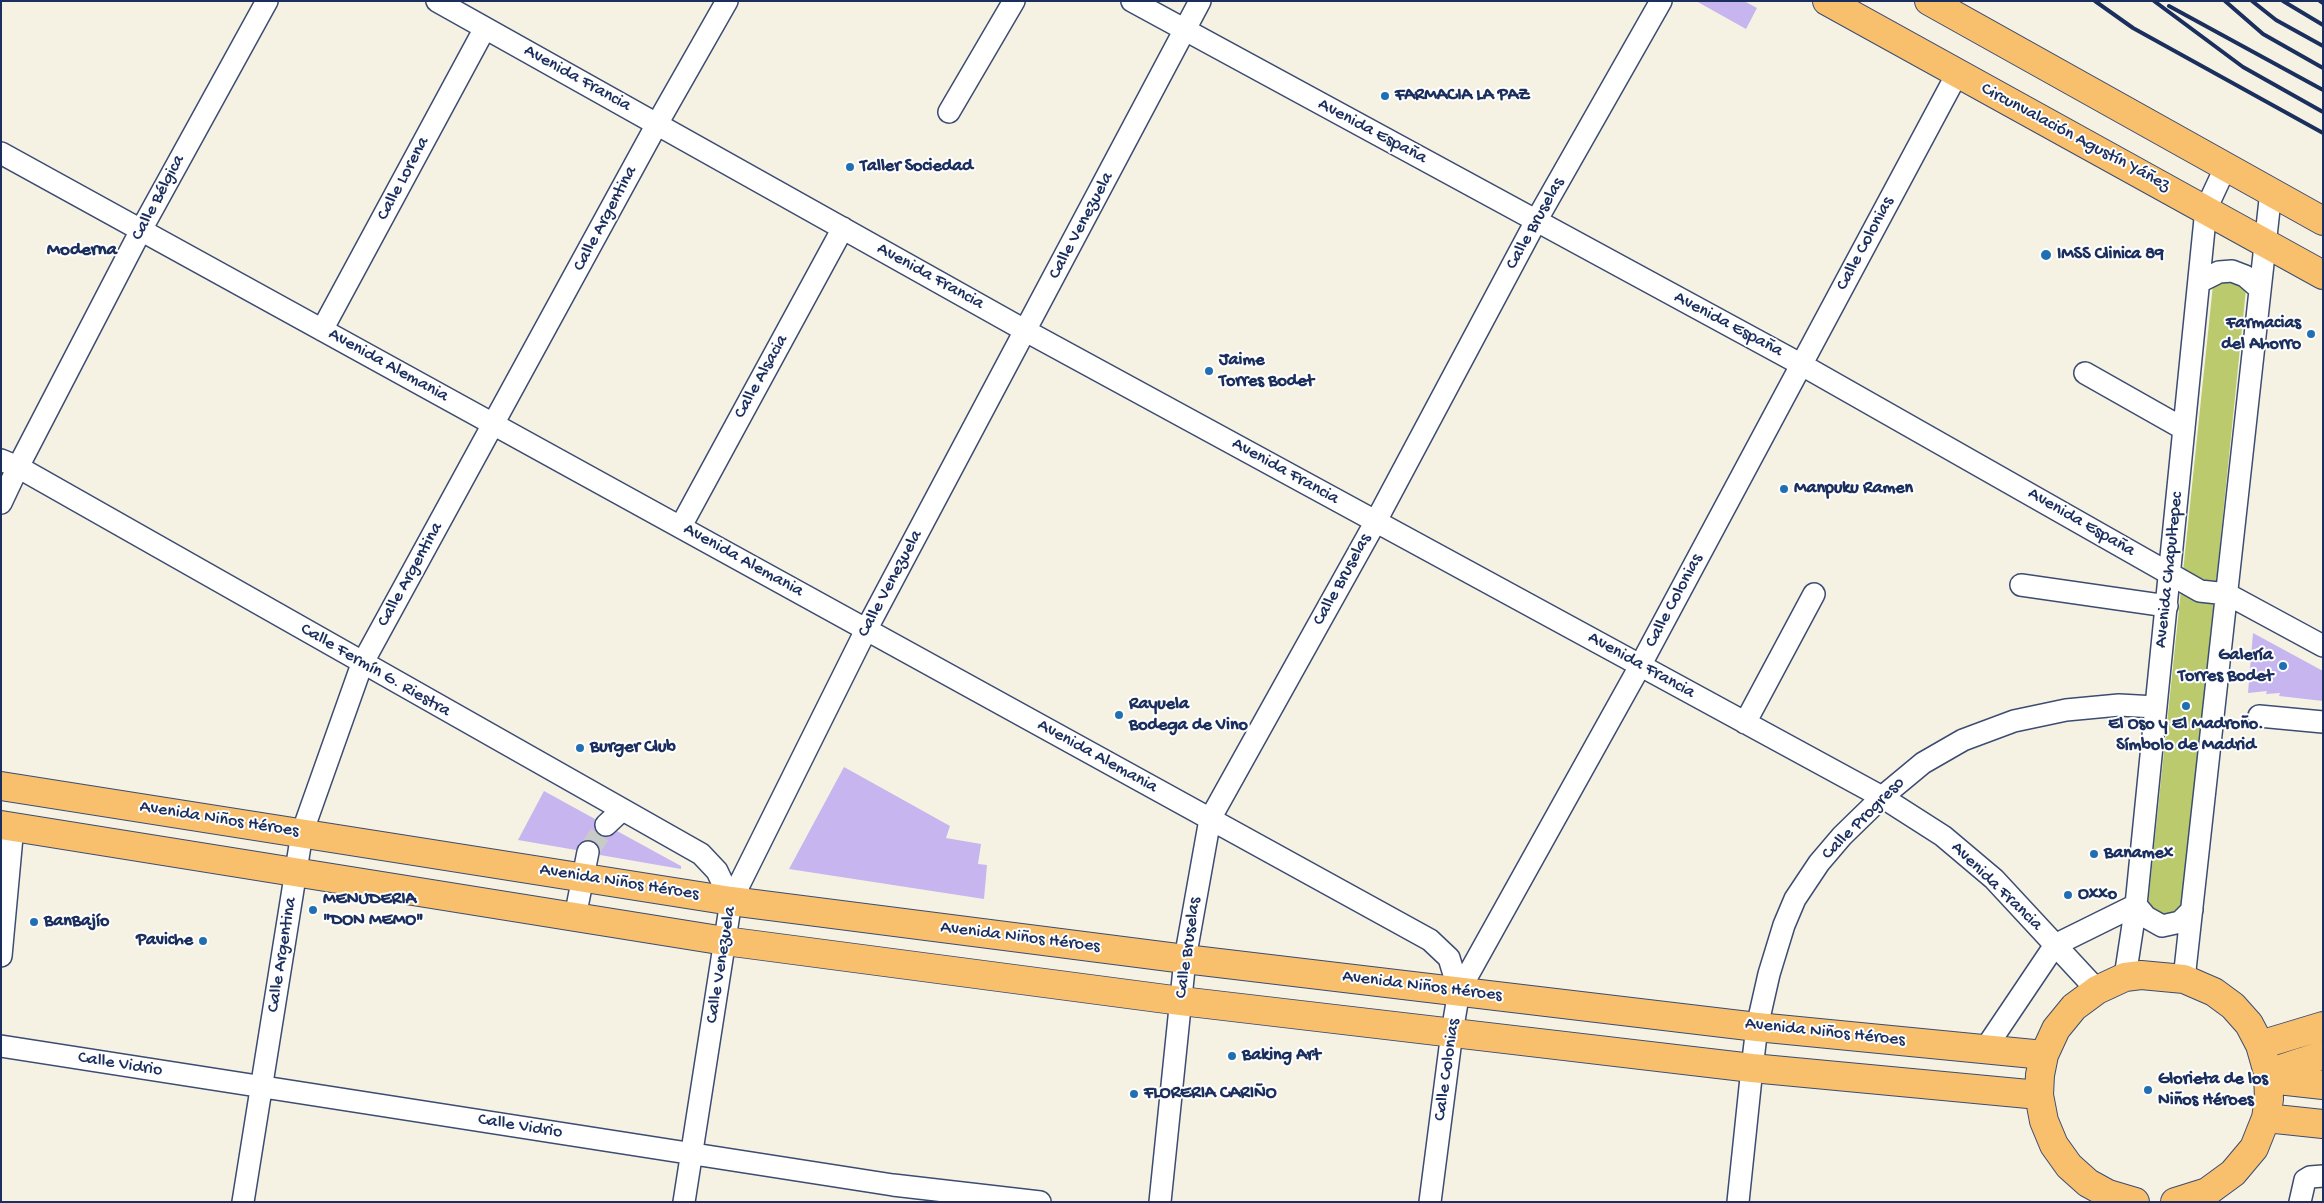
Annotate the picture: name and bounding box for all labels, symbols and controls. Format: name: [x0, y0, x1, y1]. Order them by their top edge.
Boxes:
street label: Avenida Francia: [520, 41, 634, 117]
street label: Circunvalación Agustín Yáñez: [1977, 79, 2173, 197]
place label: FARMACIA LA PAZ: [1395, 85, 1530, 107]
marker: FARMACIA LA PAZ: [1379, 90, 1391, 102]
street label: Avenida España: [1314, 94, 1430, 170]
street label: Calle Lorena: [373, 134, 435, 224]
street label: Calle Bélgica: [127, 151, 191, 245]
place label: Taller Sociedad: [860, 156, 973, 178]
marker: Taller Sociedad: [844, 161, 856, 173]
street label: Calle Argentina: [569, 163, 643, 275]
street label: Calle Venezuela: [1045, 169, 1119, 283]
street label: Calle Bruselas: [1502, 174, 1570, 274]
street label: Calle Colonias: [1832, 194, 1900, 294]
street label: Avenida Francia: [873, 239, 987, 315]
district label: Moderna: [47, 240, 117, 262]
place label: IMSS Clinica 89: [2057, 244, 2164, 266]
marker: IMSS Clinica 89: [2039, 248, 2053, 262]
street label: Avenida España: [1670, 287, 1786, 363]
place label: Farmacias del Ahorro: [2221, 313, 2301, 356]
street label: Avenida Alemania: [324, 324, 452, 408]
marker: Farmacias del Ahorro: [2305, 328, 2317, 340]
street label: Calle Alsacia: [730, 331, 794, 423]
place label: Jaime Torres Bodet: [1219, 350, 1314, 392]
marker: Jaime Torres Bodet: [1203, 365, 1215, 377]
street label: Avenida Francia: [1228, 434, 1342, 510]
place label: Manpuku Ramen: [1794, 478, 1913, 500]
marker: Manpuku Ramen: [1778, 483, 1790, 495]
street label: Avenida España: [2023, 484, 2139, 562]
street label: Avenida Chapultepec: [2151, 491, 2189, 649]
street label: Calle Argentina: [373, 519, 449, 631]
street label: Avenida Alemania: [679, 519, 807, 603]
street label: Calle Venezuela: [854, 527, 928, 641]
street label: Calle Bruselas: [1309, 530, 1377, 630]
street label: Calle Colonias: [1641, 551, 1709, 651]
street label: Calle Fermín G. Riestra: [296, 619, 454, 723]
street label: Avenida Francia: [1584, 628, 1698, 704]
place label: Galería Torres Bodet: [2178, 645, 2273, 688]
marker: Galería Torres Bodet: [2277, 660, 2289, 672]
place label: Rayuela Bodega de Vino: [1129, 694, 1248, 736]
marker: El Oso y El Madroño. Símbolo de Madrid: [2180, 700, 2192, 712]
marker: Rayuela Bodega de Vino: [1113, 709, 1125, 721]
place label: El Oso y El Madroño. Símbolo de Madrid: [2108, 714, 2264, 756]
street label: Avenida Alemania: [1033, 715, 1161, 799]
place label: Burger Club: [590, 737, 676, 759]
marker: Burger Club: [574, 742, 586, 754]
street label: Calle Progreso: [1818, 773, 1910, 865]
street label: Avenida Niños Héroes: [138, 797, 300, 843]
street label: Avenida Francia: [1946, 838, 2046, 936]
place label: Banamex: [2104, 843, 2173, 865]
marker: Banamex: [2088, 848, 2100, 860]
street label: Avenida Niños Héroes: [538, 860, 700, 906]
place label: Oxxo: [2078, 884, 2117, 906]
place label: MENUDERIA "DON MEMO": [323, 889, 424, 932]
marker: Oxxo: [2062, 889, 2074, 901]
street label: Calle Argentina: [263, 896, 303, 1014]
street label: Calle Bruselas: [1171, 896, 1207, 1000]
marker: MENUDERIA "DON MEMO": [307, 904, 319, 916]
street label: Calle Venezuela: [702, 905, 742, 1025]
place label: BanBajío: [44, 911, 109, 933]
marker: BanBajío: [28, 916, 40, 928]
street label: Avenida Niños Héroes: [939, 917, 1101, 959]
place label: Paviche: [136, 930, 193, 952]
marker: Paviche: [197, 935, 209, 947]
street label: Avenida Niños Héroes: [1341, 966, 1503, 1008]
street label: Avenida Niños Héroes: [1744, 1014, 1906, 1052]
street label: Calle Colonias: [1430, 1018, 1466, 1122]
place label: Baking Art: [1242, 1045, 1321, 1067]
street label: Calle Vidrio: [76, 1048, 164, 1082]
marker: Baking Art: [1226, 1050, 1238, 1062]
place label: Glorieta de los Niños Héroes: [2158, 1069, 2268, 1112]
place label: FLORERIA CARIÑO: [1144, 1083, 1277, 1105]
marker: Glorieta de los Niños Héroes: [2142, 1084, 2154, 1096]
marker: FLORERIA CARIÑO: [1128, 1088, 1140, 1100]
street label: Calle Vidrio: [476, 1110, 564, 1144]

